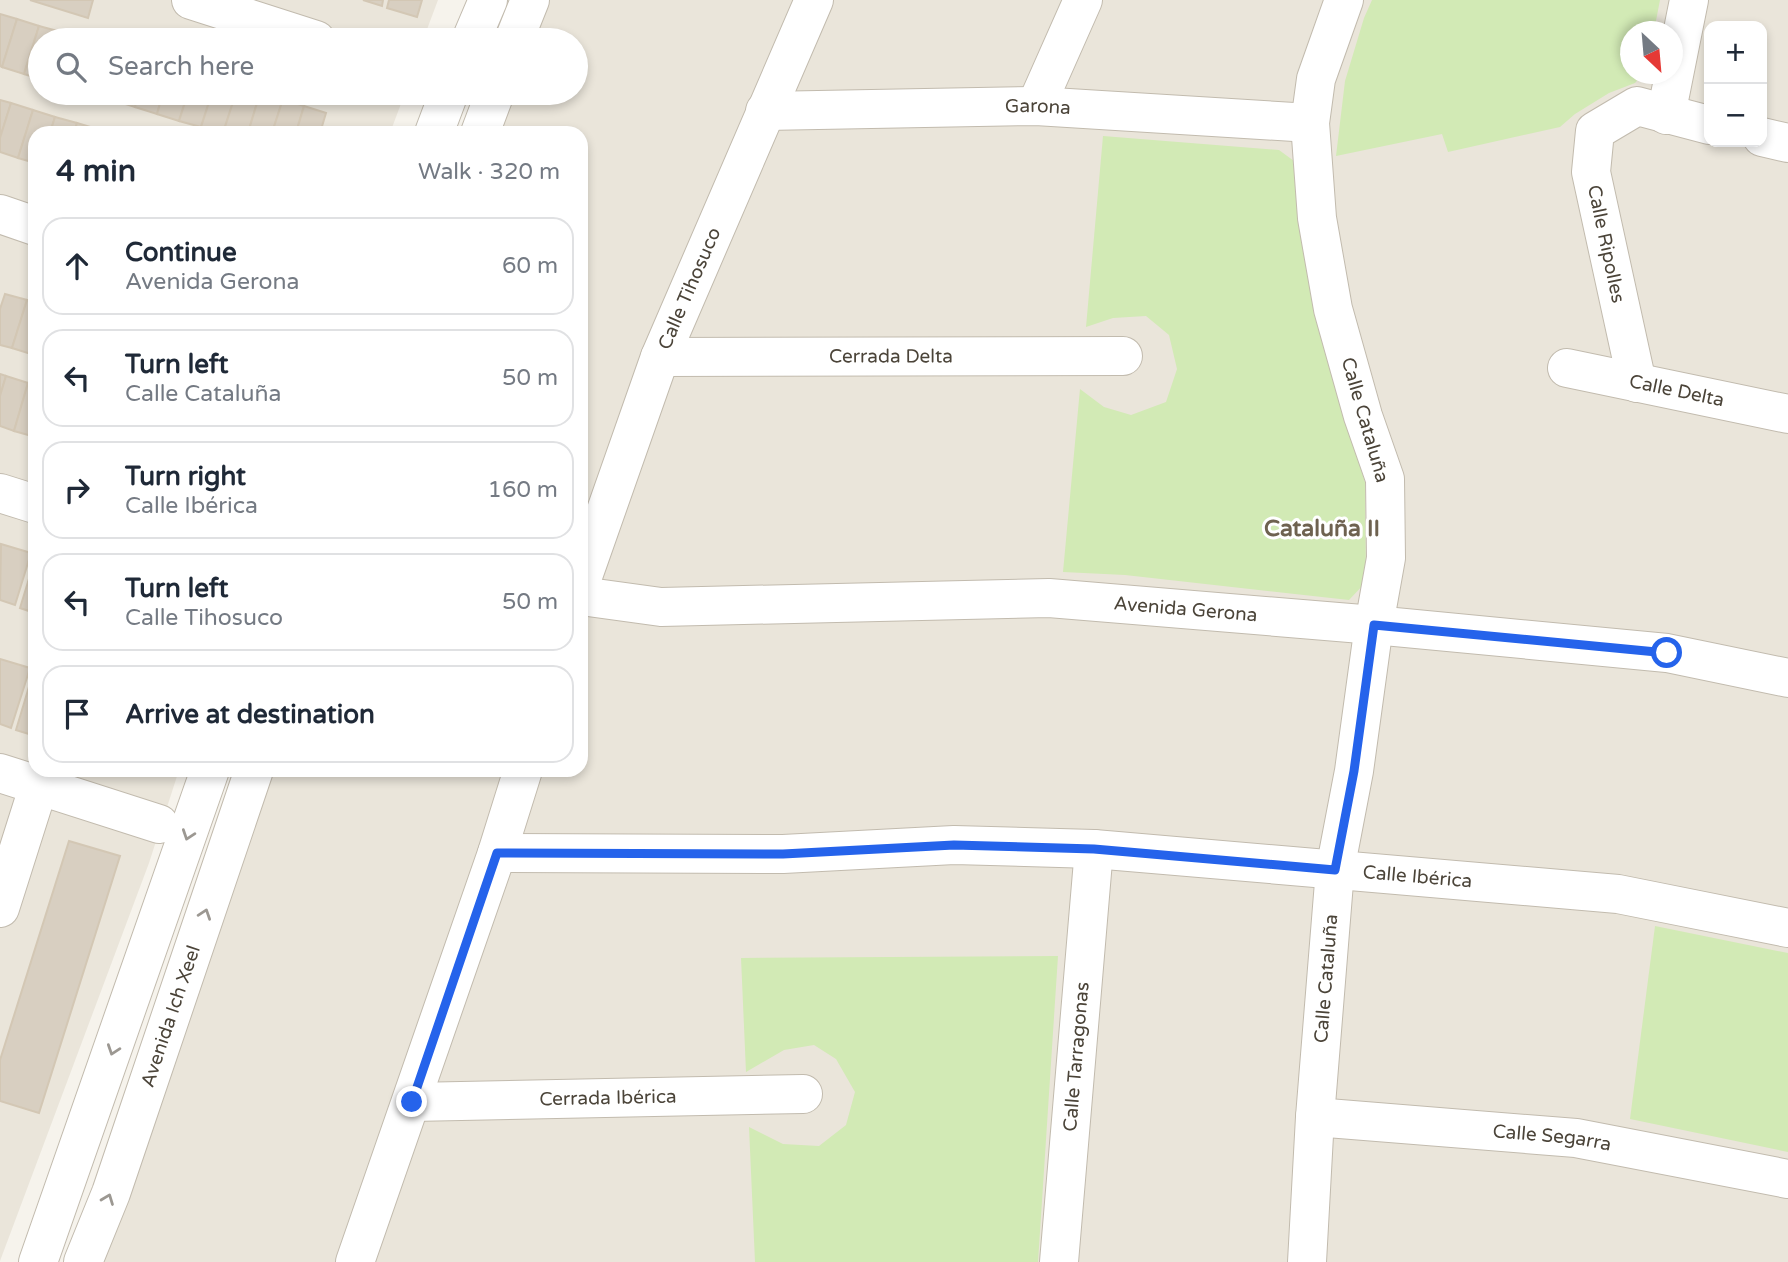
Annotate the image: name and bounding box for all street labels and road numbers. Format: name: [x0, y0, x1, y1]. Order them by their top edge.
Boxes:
street label: Garona: [1005, 95, 1072, 119]
street label: Calle Ripolles: [1583, 183, 1629, 305]
street label: Calle Tihosuco: [654, 224, 726, 353]
street label: Cerrada Delta: [829, 345, 953, 368]
street label: Calle Cataluña: [1337, 355, 1393, 485]
street label: Calle Delta: [1627, 370, 1726, 411]
street label: Avenida Gerona: [1113, 592, 1258, 626]
street label: Calle Ibérica: [1362, 861, 1473, 892]
street label: Calle Cataluña: [1310, 913, 1342, 1044]
street label: Avenida Ich Xeel: [137, 943, 205, 1090]
street label: Calle Tarragonas: [1059, 981, 1094, 1132]
street label: Cerrada Ibérica: [539, 1086, 677, 1110]
street label: Calle Segarra: [1492, 1120, 1613, 1156]

